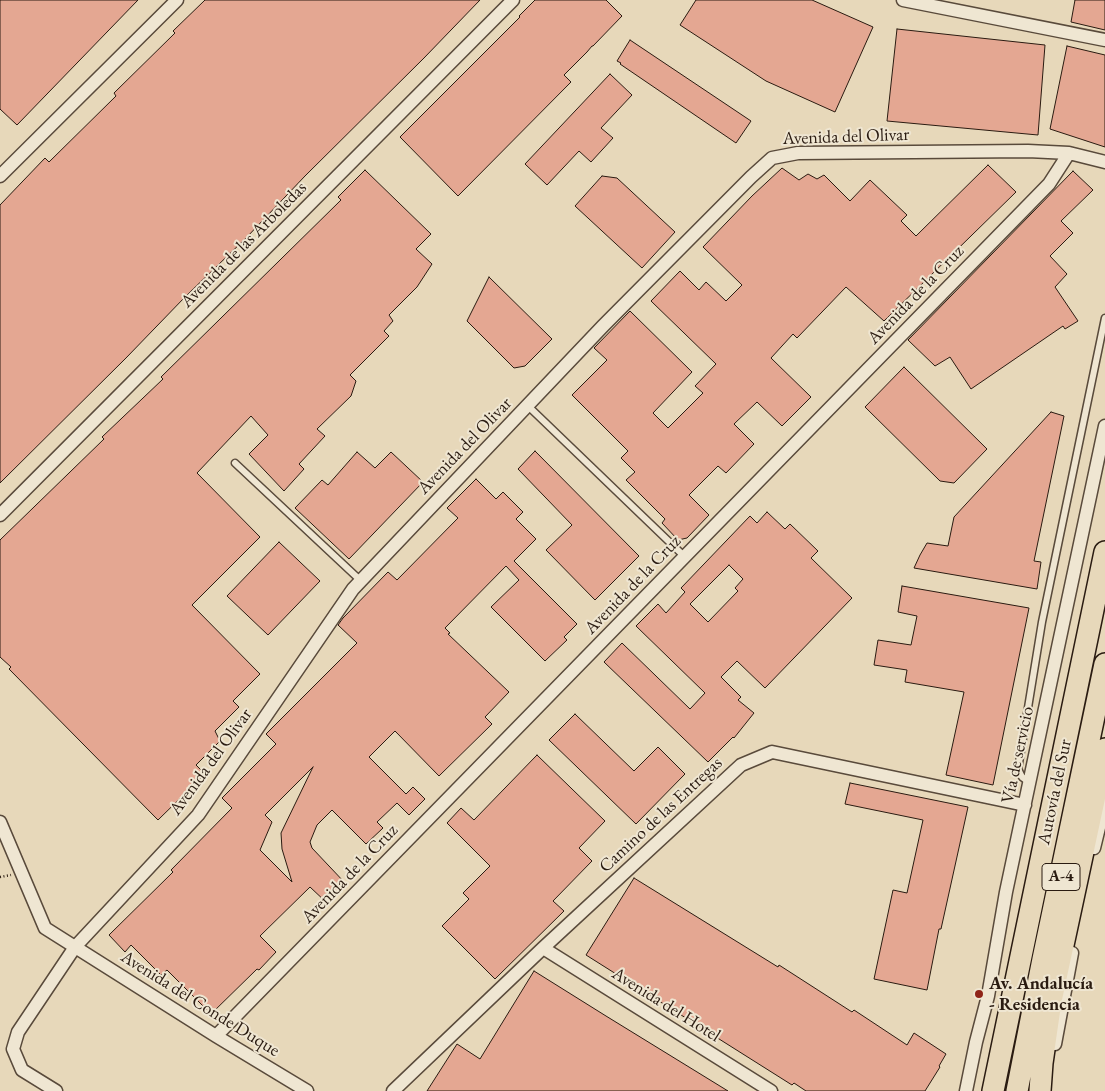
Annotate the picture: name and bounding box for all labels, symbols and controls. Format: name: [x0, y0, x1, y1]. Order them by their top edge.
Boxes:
street label: Avenida del Olivar: [782, 124, 910, 150]
street label: Avenida de las Arboledas: [176, 177, 312, 313]
street label: Avenida de la Cruz: [863, 241, 969, 349]
street label: Avenida del Olivar: [413, 393, 517, 499]
street label: Avenida de la Cruz: [580, 531, 686, 639]
street label: Avenida del Olivar: [165, 704, 257, 820]
street label: Vía de servicio: [997, 705, 1039, 805]
street label: Autovía del Sur: [1033, 737, 1077, 847]
street label: Camino de las Entregas: [595, 752, 727, 878]
street label: Avenida de la Cruz: [297, 820, 403, 928]
road number: A-4: [1042, 864, 1080, 890]
street label: Avenida del Conde Duque: [117, 946, 283, 1062]
street label: Avenida del Hotel: [608, 963, 724, 1047]
place label: Av. Andalucía - Residencia: [989, 973, 1093, 1016]
marker: Av. Andalucía - Residencia: [973, 988, 985, 1000]

